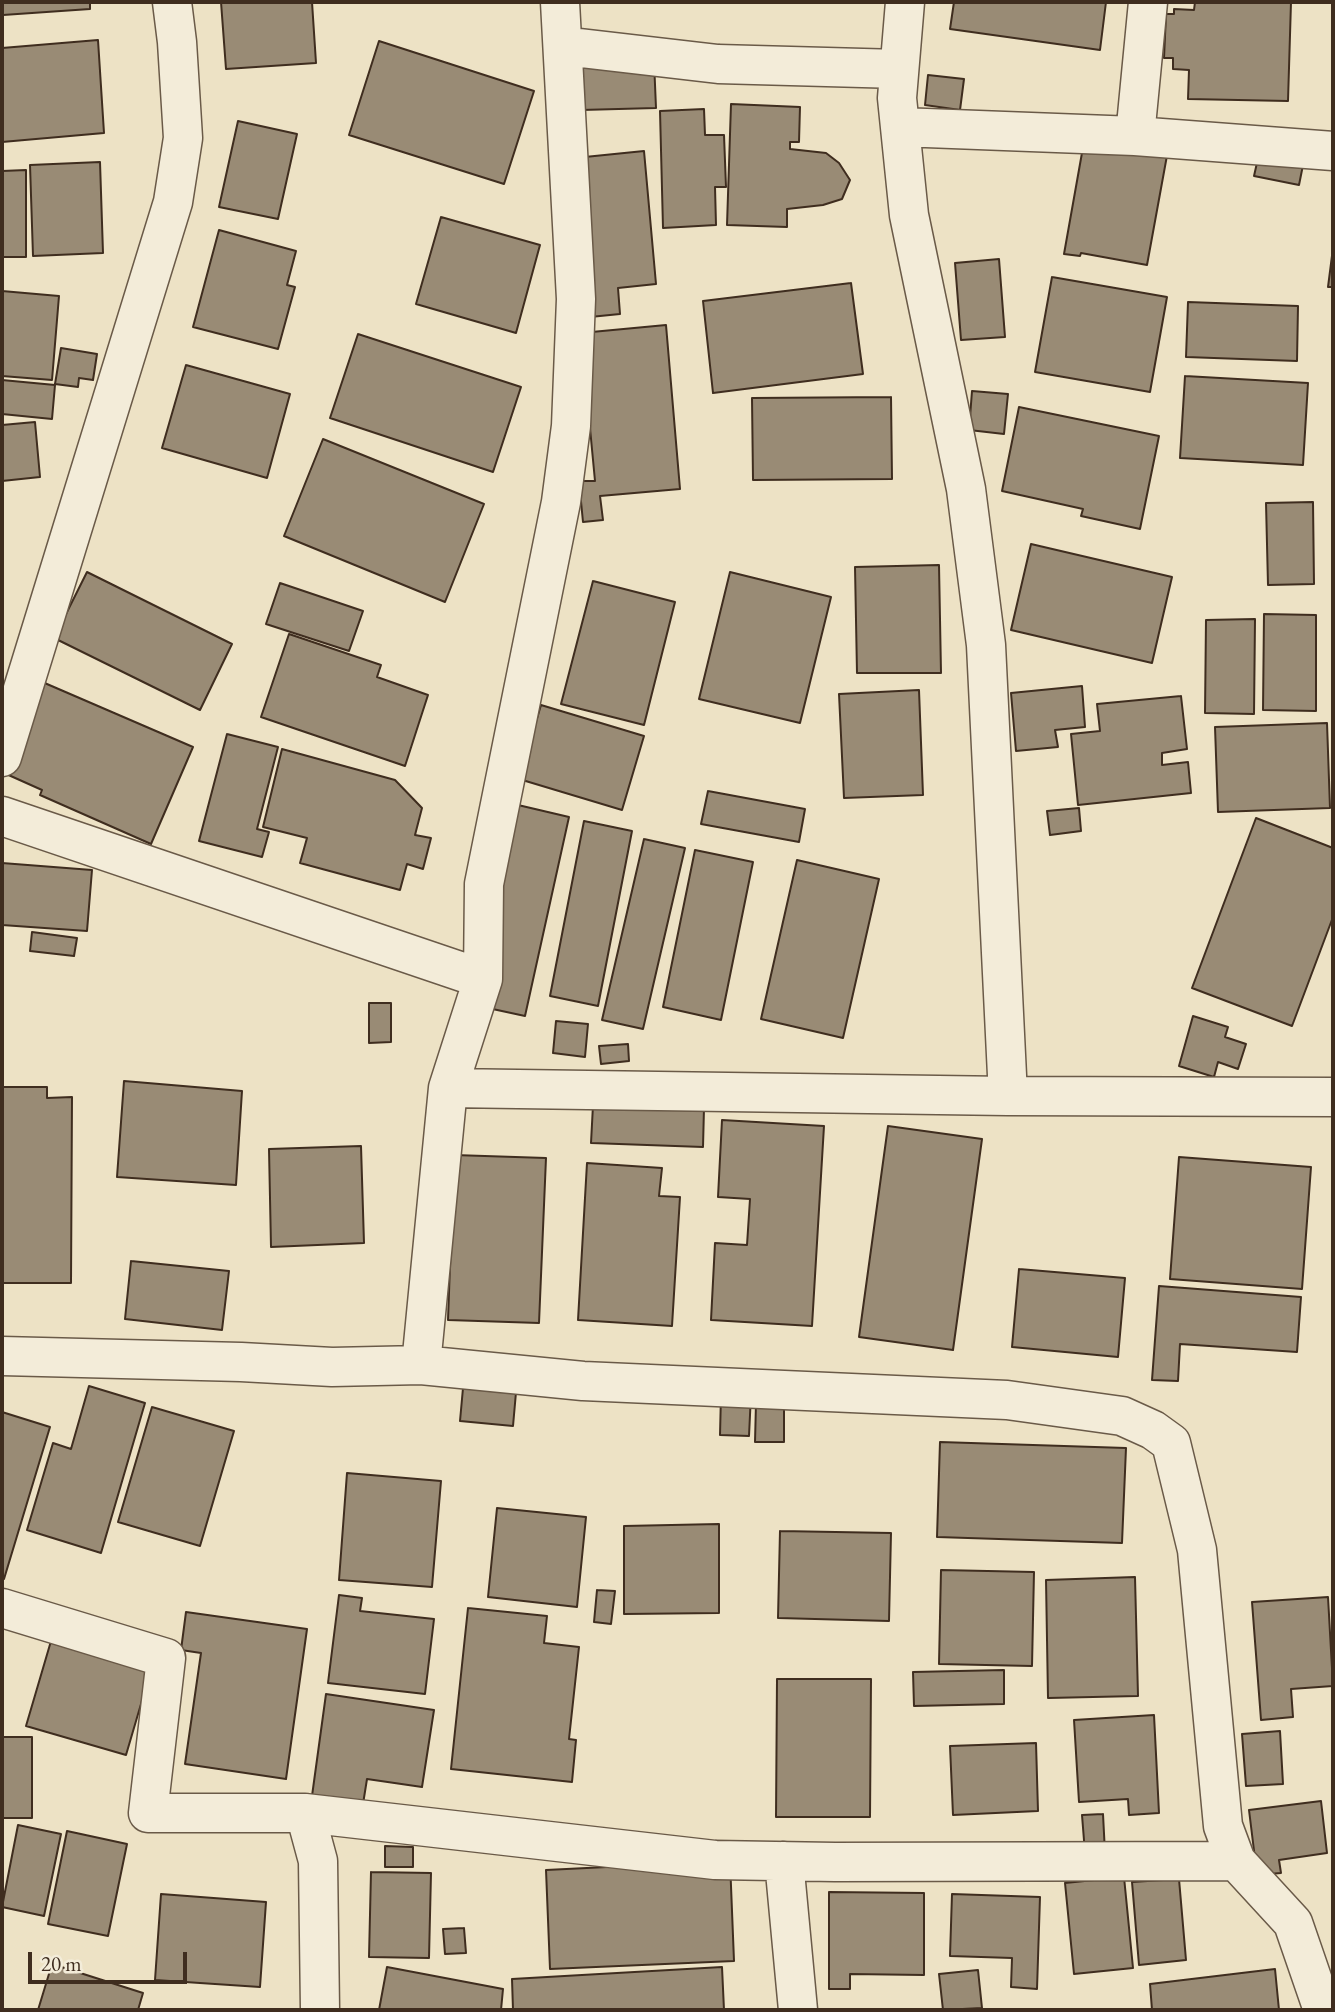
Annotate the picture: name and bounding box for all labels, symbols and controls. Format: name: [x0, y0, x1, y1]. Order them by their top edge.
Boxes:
scale bar: [32, 1938, 191, 1982]
text: 20 m: [41, 1950, 82, 1977]

